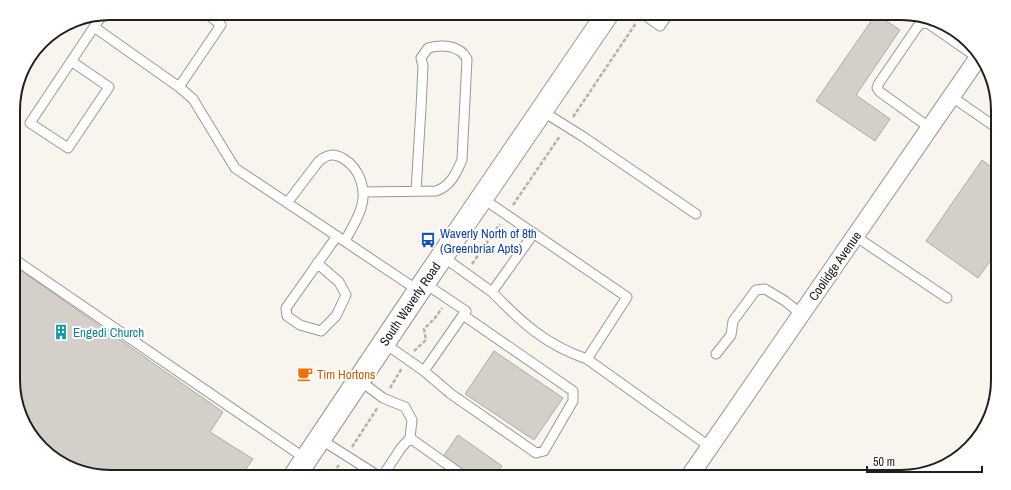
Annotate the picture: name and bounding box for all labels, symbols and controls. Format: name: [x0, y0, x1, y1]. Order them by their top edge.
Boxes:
place label: Waverly North of 8th (Greenbriar Apts): [440, 225, 537, 257]
street label: Coolidge Avenue: [805, 228, 865, 304]
bus stop icon: Waverly North of 8th (Greenbriar Apts): [419, 231, 437, 249]
street label: South Waverly Road: [376, 259, 444, 349]
building icon: Engedi Church: [52, 323, 70, 341]
place label: Engedi Church: [73, 324, 144, 341]
cafe icon: Tim Hortons: [296, 365, 314, 383]
place label: Tim Hortons: [317, 366, 375, 383]
scale bar: [867, 448, 982, 474]
text: 50 m: [873, 454, 895, 470]

